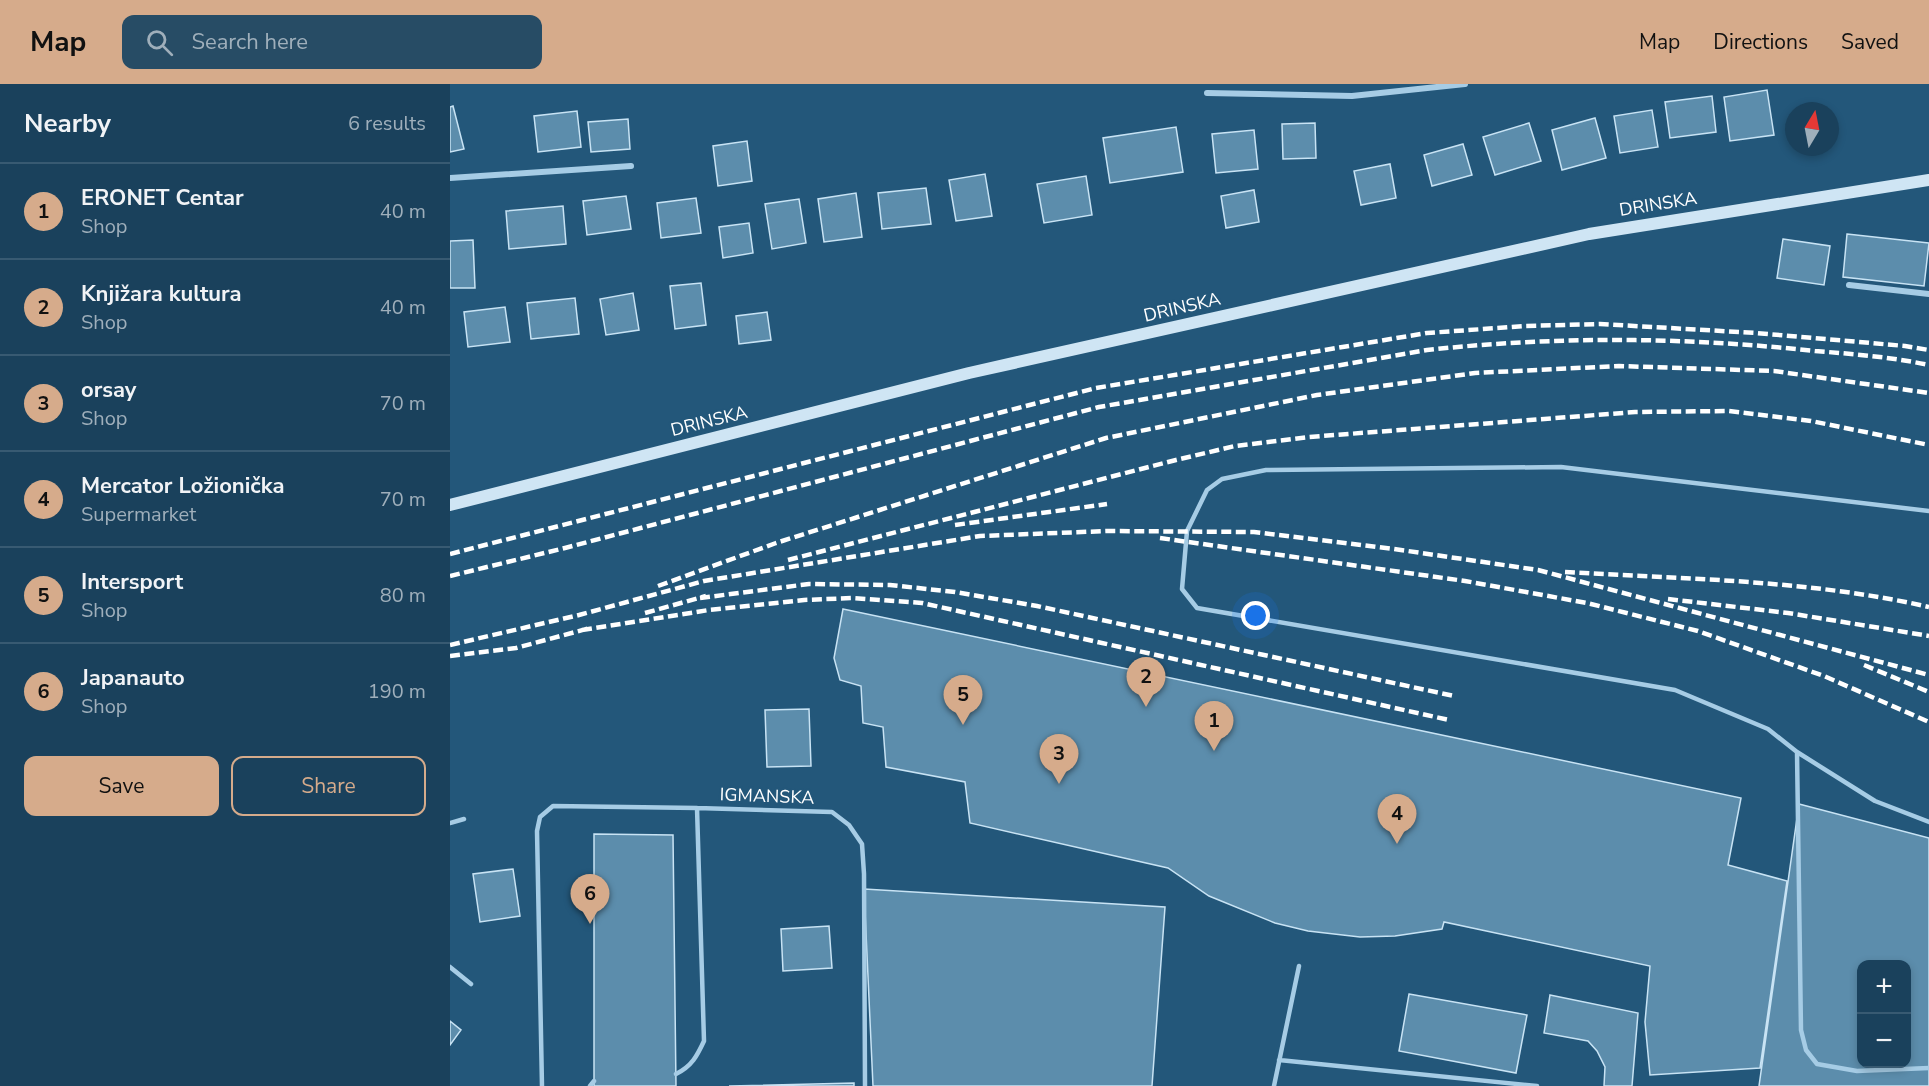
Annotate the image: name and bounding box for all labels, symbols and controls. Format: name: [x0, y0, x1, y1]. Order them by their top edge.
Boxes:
search box: [122, 15, 542, 69]
text: Map: [30, 23, 86, 61]
icon: search: [143, 26, 176, 59]
text: Search here: [191, 27, 308, 57]
text: Map: [1639, 28, 1680, 56]
text: Directions: [1713, 28, 1808, 56]
text: Saved: [1841, 28, 1899, 56]
north arrow: [1785, 102, 1839, 156]
text: Nearby: [24, 106, 111, 141]
text: 6 results: [348, 110, 426, 137]
text: ERONET Centar: [81, 183, 244, 213]
street label: DRINSKA: [1617, 186, 1699, 222]
text: 1: [38, 198, 50, 225]
text: 40 m: [380, 198, 426, 225]
text: Shop: [81, 213, 127, 240]
text: Knjižara kultura: [81, 279, 242, 309]
street label: DRINSKA: [1141, 287, 1223, 327]
text: 2: [38, 294, 50, 321]
text: 40 m: [380, 294, 426, 321]
text: Shop: [81, 309, 127, 336]
text: orsay: [81, 375, 136, 405]
text: 3: [38, 390, 50, 417]
text: 70 m: [380, 390, 426, 417]
street label: DRINSKA: [668, 400, 750, 442]
text: Shop: [81, 405, 127, 432]
text: Mercator Ložionička: [81, 471, 284, 501]
text: 4: [38, 486, 50, 513]
text: 70 m: [380, 486, 426, 513]
text: Supermarket: [81, 501, 196, 528]
text: Intersport: [81, 567, 183, 597]
text: 5: [38, 582, 50, 609]
text: 80 m: [380, 582, 426, 609]
text: Shop: [81, 597, 127, 624]
your location: [1241, 601, 1270, 630]
pin: 2: [1126, 658, 1166, 707]
text: Japanauto: [81, 663, 185, 693]
pin: 5: [944, 676, 982, 725]
text: 6: [38, 678, 50, 705]
text: 190 m: [368, 678, 426, 705]
text: Shop: [81, 693, 127, 720]
pin: 1: [1194, 702, 1233, 751]
pin: 3: [1040, 734, 1078, 784]
button: Save: [24, 756, 219, 816]
button: Share: [231, 756, 426, 816]
street label: IGMANSKA: [719, 782, 815, 810]
pin: 4: [1378, 794, 1416, 844]
pin: 6: [570, 874, 610, 924]
map controls: [1857, 960, 1911, 1068]
button: +: [1857, 960, 1911, 1014]
button: −: [1857, 1014, 1911, 1068]

